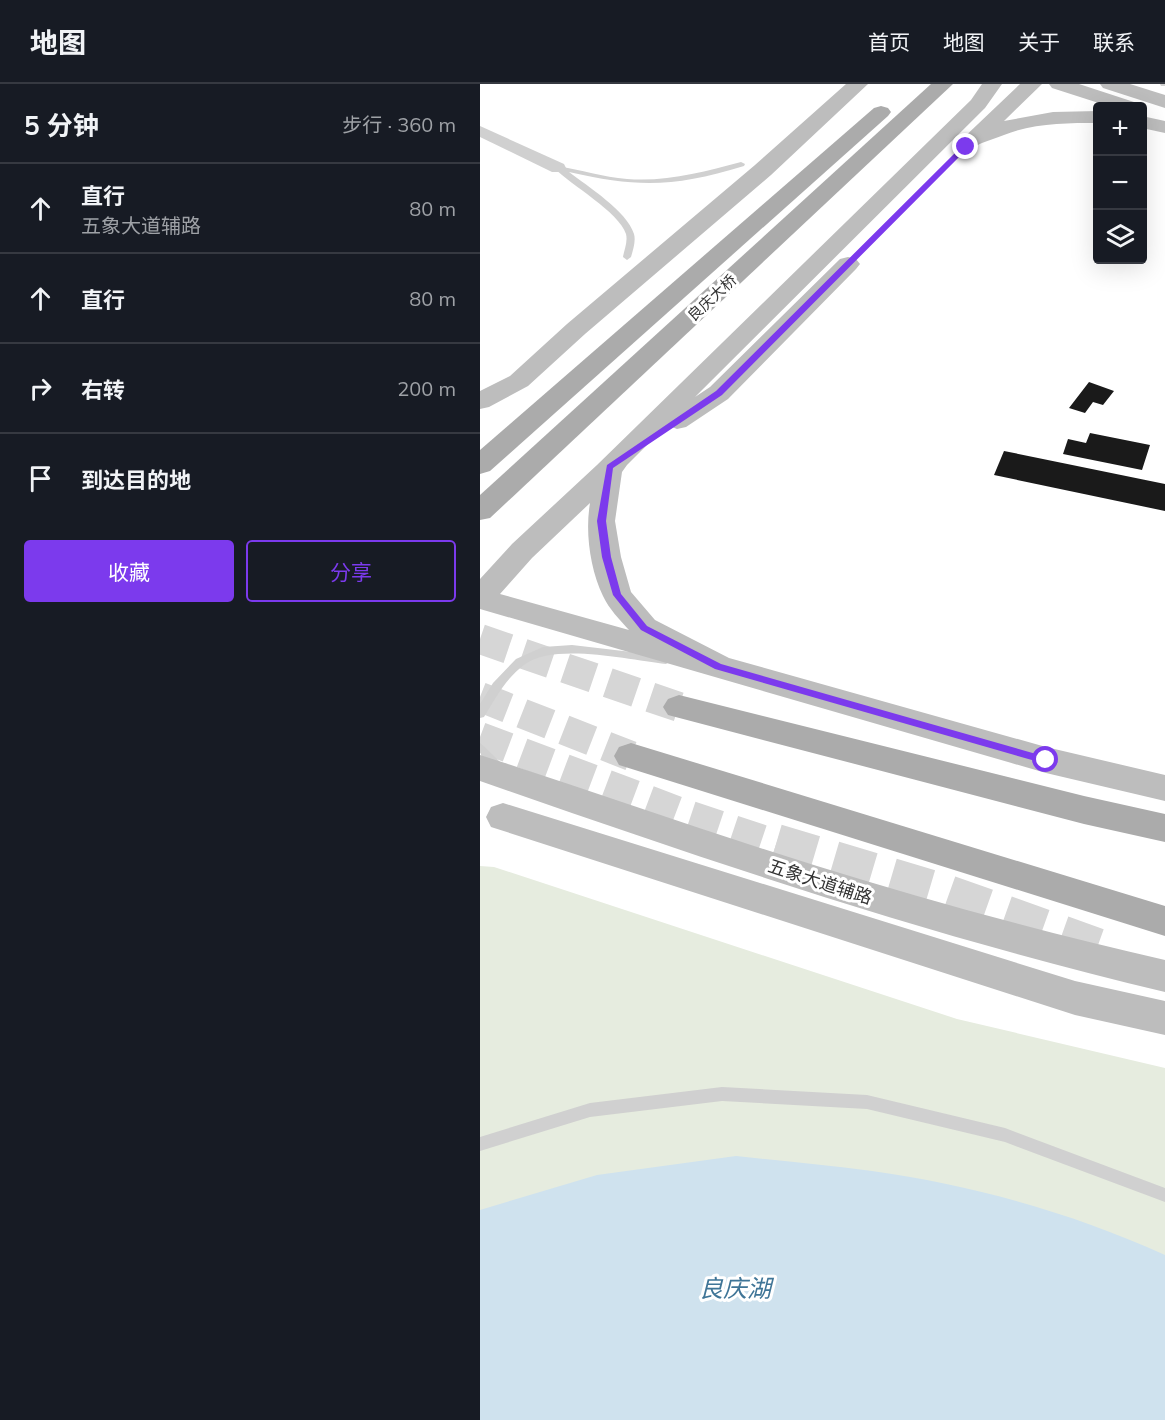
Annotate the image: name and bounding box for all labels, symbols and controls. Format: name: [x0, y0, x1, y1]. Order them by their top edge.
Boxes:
text: 地图: [30, 25, 86, 60]
text: 首页: [868, 29, 910, 55]
text: 地图: [943, 29, 985, 55]
text: 关于: [1018, 29, 1060, 55]
text: 联系: [1093, 29, 1135, 55]
map controls: [1093, 102, 1147, 264]
button: +: [1093, 102, 1147, 156]
text: 5 分钟: [24, 109, 99, 142]
text: 步行 · 360 m: [342, 112, 456, 137]
route end: [952, 133, 978, 159]
button: −: [1093, 156, 1147, 210]
text: 直行: [81, 182, 125, 210]
icon: ahead: [24, 192, 57, 225]
text: 80 m: [409, 196, 456, 221]
button: layers: [1093, 210, 1147, 264]
text: 五象大道辅路: [81, 213, 201, 238]
street label: 良庆大桥: [683, 270, 740, 325]
icon: ahead: [24, 282, 57, 315]
text: 直行: [81, 286, 125, 314]
text: 80 m: [409, 286, 456, 311]
icon: right: [24, 372, 57, 405]
text: 右转: [81, 376, 125, 404]
text: 200 m: [397, 376, 456, 401]
icon: arrive: [24, 462, 57, 495]
text: 到达目的地: [81, 466, 191, 494]
button: 收藏: [24, 540, 234, 602]
button: 分享: [246, 540, 456, 602]
route start: [1032, 746, 1058, 772]
street label: 五象大道辅路: [765, 854, 875, 909]
water label: 良庆湖: [699, 1273, 775, 1303]

